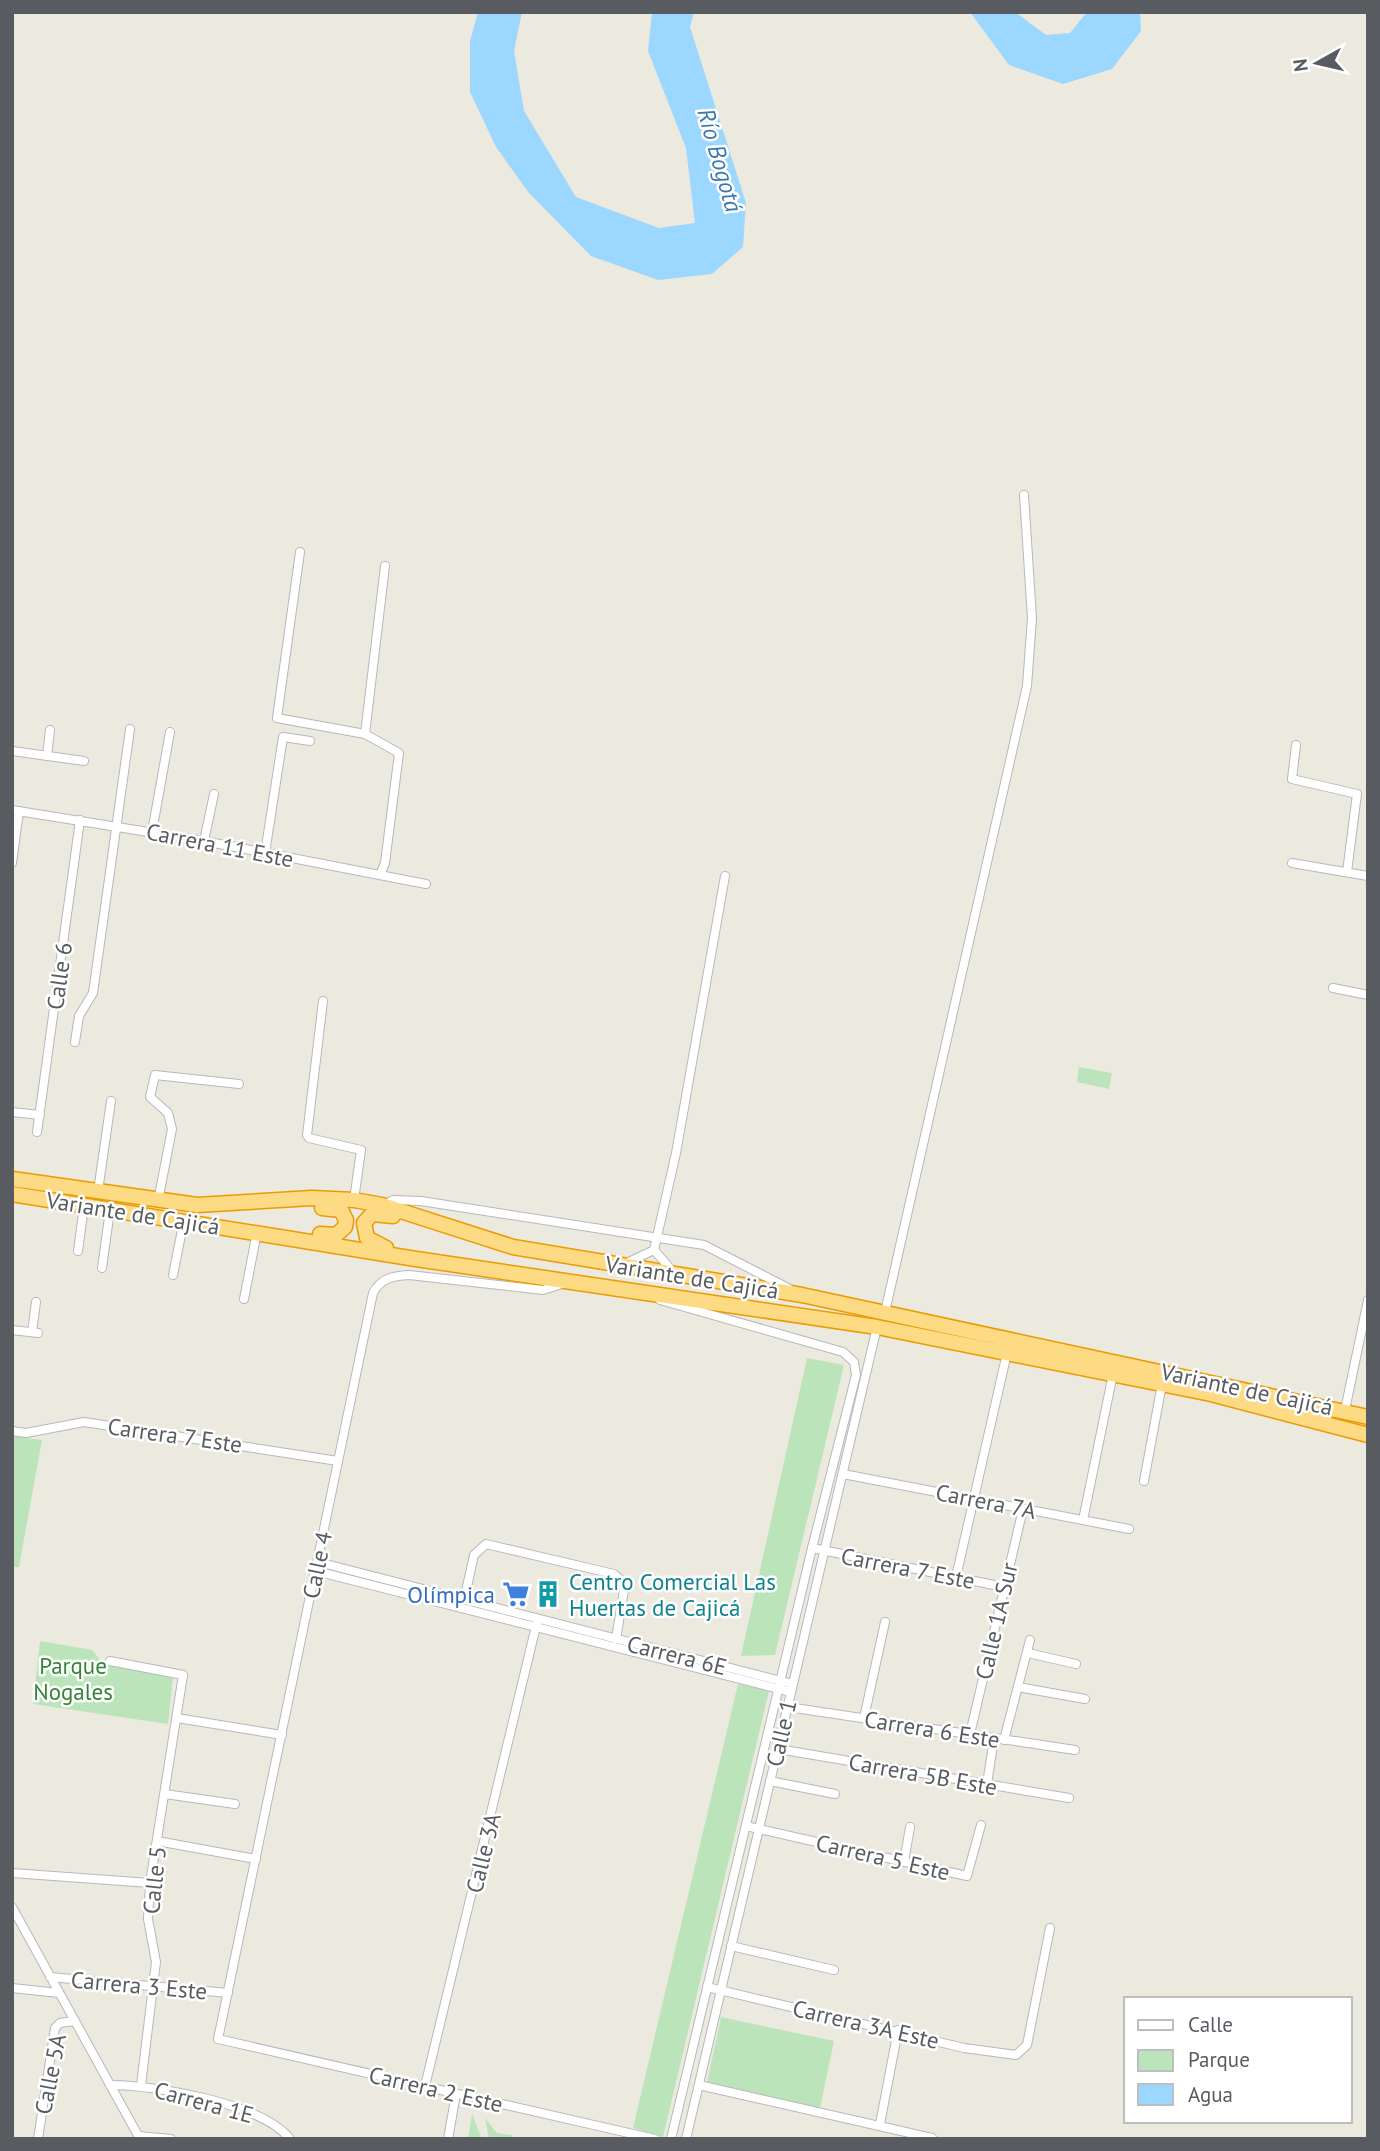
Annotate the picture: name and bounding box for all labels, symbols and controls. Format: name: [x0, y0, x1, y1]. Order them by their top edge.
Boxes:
north arrow: [1282, 28, 1352, 98]
text: N: [1287, 58, 1313, 73]
water label: Río Bogotá: [690, 105, 750, 216]
street label: Carrera 11 Este: [144, 817, 296, 873]
street label: Calle 6: [40, 940, 78, 1012]
street label: Variante de Cajicá: [43, 1185, 222, 1241]
street label: Variante de Cajicá: [602, 1249, 781, 1305]
street label: Variante de Cajicá: [1157, 1356, 1336, 1421]
street label: Carrera 7 Este: [106, 1411, 244, 1459]
street label: Carrera 7A: [933, 1477, 1039, 1525]
street label: Calle 4: [296, 1528, 338, 1601]
street label: Carrera 7 Este: [839, 1541, 977, 1595]
street label: Calle 1A Sur: [968, 1560, 1024, 1682]
place label: Centro Comercial Las Huertas de Cajicá: [569, 1567, 776, 1622]
supermarket icon: Olímpica: [501, 1579, 531, 1609]
building icon: Centro Comercial Las Huertas de Cajicá: [533, 1579, 563, 1609]
place label: Olímpica: [407, 1580, 495, 1609]
street label: Carrera 6E: [624, 1629, 730, 1681]
park label: Parque Nogales: [33, 1651, 113, 1706]
street label: Calle 1: [759, 1697, 803, 1769]
street label: Carrera 6 Este: [862, 1704, 1002, 1754]
street label: Carrera 5B Este: [847, 1747, 999, 1801]
street label: Calle 3A: [459, 1809, 507, 1896]
street label: Carrera 5 Este: [813, 1827, 953, 1887]
street label: Calle 5: [136, 1845, 172, 1915]
street label: Carrera 3 Este: [70, 1965, 208, 2005]
street label: Carrera 3A Este: [790, 1993, 942, 2055]
legend: [1124, 1997, 1352, 2123]
text: Calle: [1188, 2011, 1233, 2038]
street label: Calle 5A: [28, 2031, 72, 2117]
text: Parque: [1188, 2046, 1250, 2073]
street label: Carrera 2 Este: [366, 2059, 506, 2119]
street label: Carrera 1E: [151, 2075, 257, 2129]
text: Agua: [1188, 2081, 1233, 2108]

